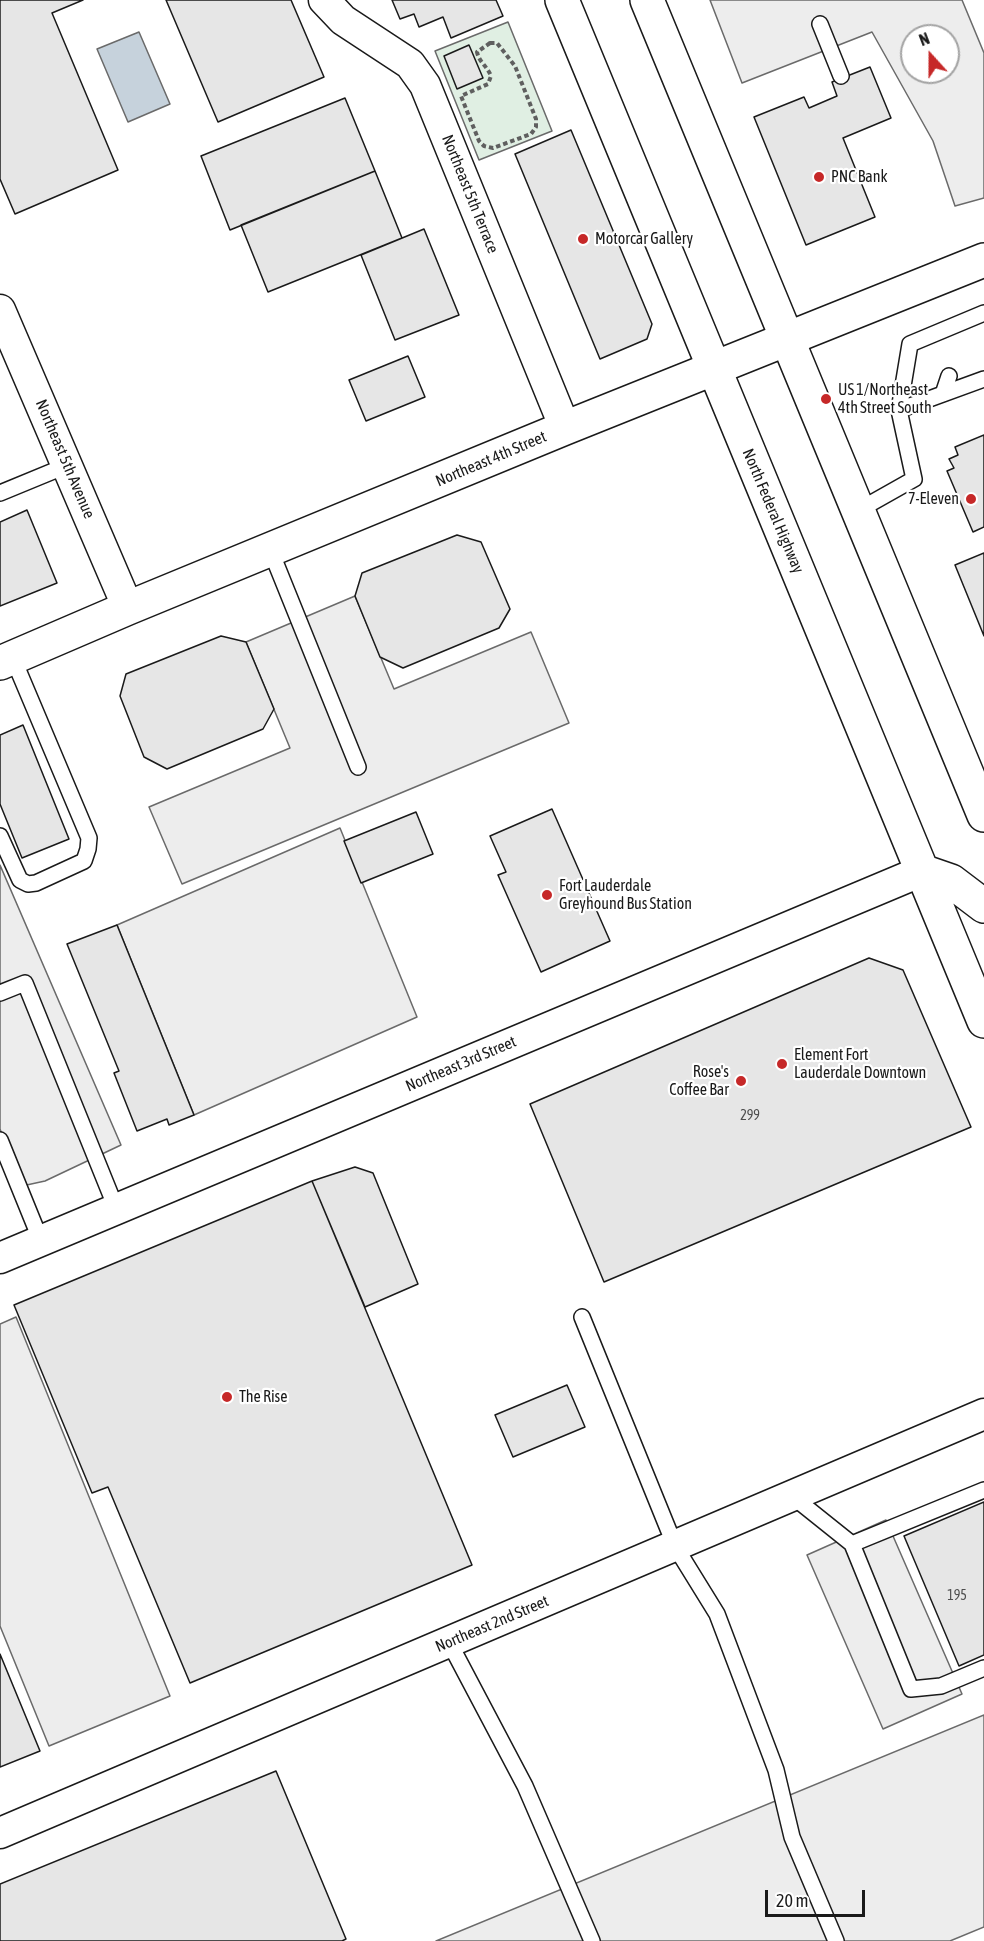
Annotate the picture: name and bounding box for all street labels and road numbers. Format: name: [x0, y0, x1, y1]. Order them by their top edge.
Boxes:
street label: Northeast 5th Terrace: [437, 132, 503, 256]
street label: Northeast 5th Avenue: [31, 397, 99, 521]
street label: Northeast 4th Street: [433, 427, 549, 491]
street label: North Federal Highway: [738, 446, 808, 576]
street label: Northeast 3rd Street: [403, 1032, 519, 1096]
street label: Northeast 2nd Street: [432, 1591, 552, 1657]

